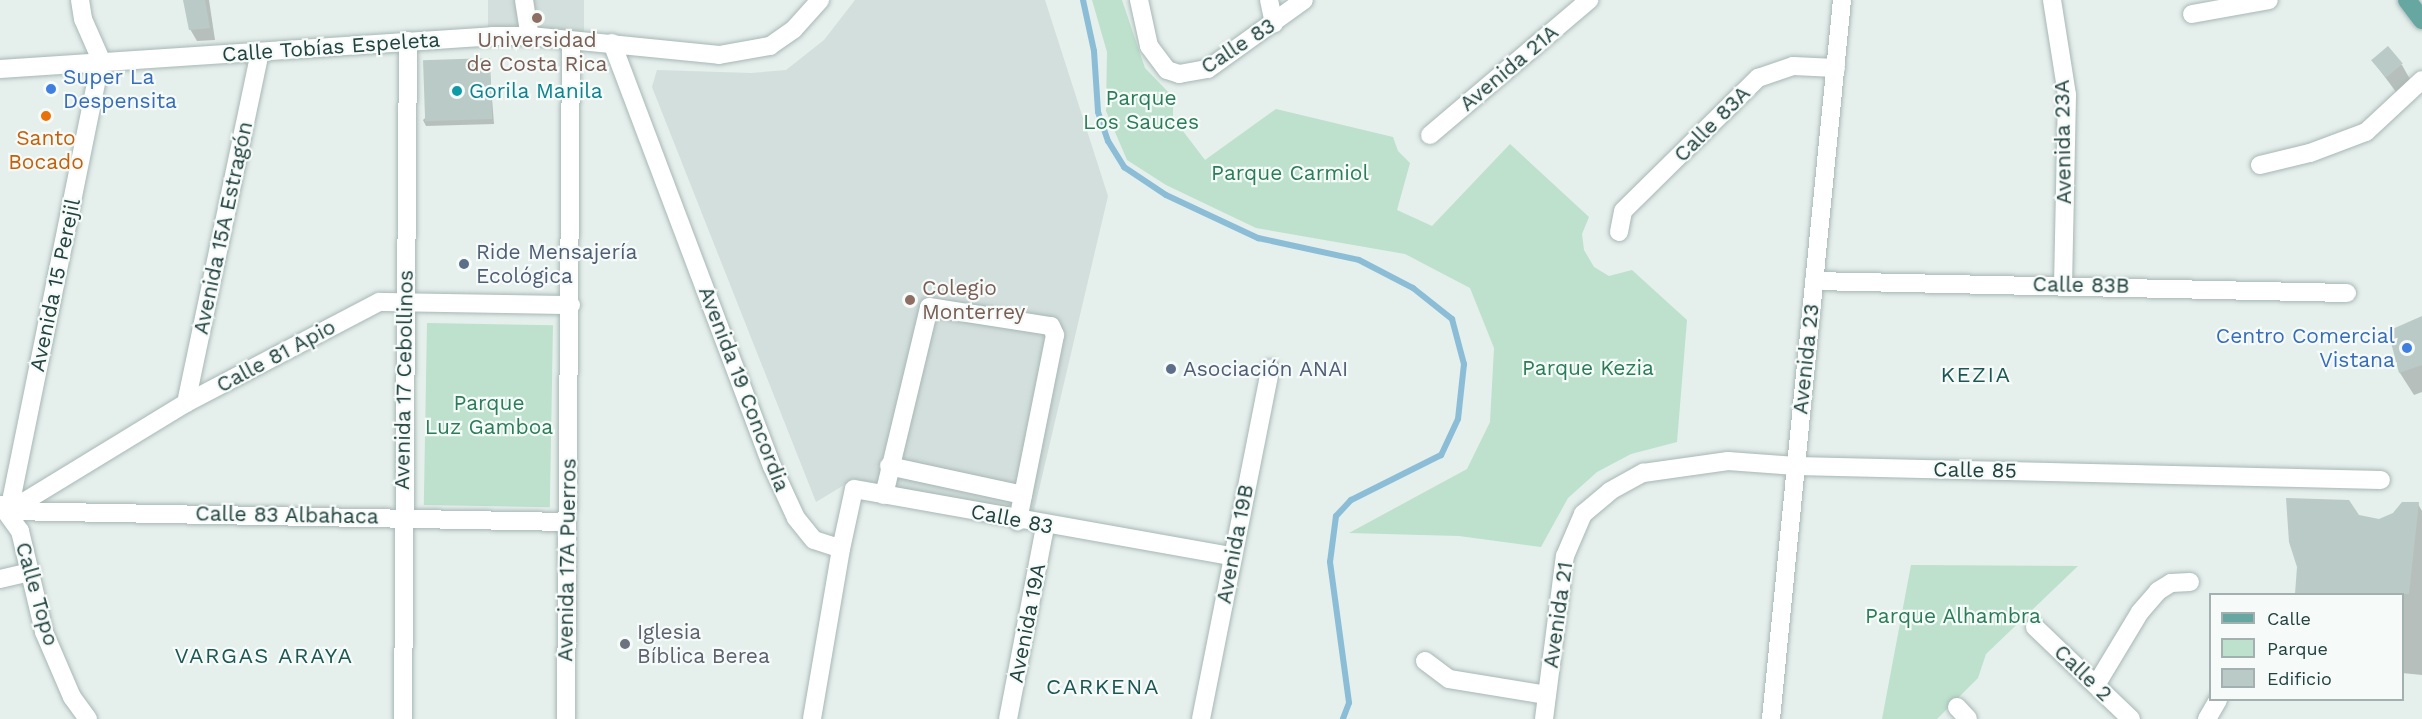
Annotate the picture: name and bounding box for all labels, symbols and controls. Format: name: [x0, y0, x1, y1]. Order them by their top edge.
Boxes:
marker: Universidad de Costa Rica: [530, 11, 544, 25]
street label: Calle 83: [1196, 13, 1280, 79]
street label: Avenida 21A: [1454, 19, 1564, 117]
street label: Calle Tobías Espeleta: [221, 27, 441, 67]
place label: Universidad de Costa Rica: [466, 27, 608, 77]
place label: Super La Despensita: [63, 64, 177, 114]
place label: Gorila Manila: [469, 78, 603, 104]
street label: Avenida 23A: [2049, 79, 2077, 205]
street label: Calle 83A: [1669, 81, 1755, 167]
marker: Super La Despensita: [44, 82, 58, 96]
marker: Gorila Manila: [450, 84, 464, 98]
park label: Parque Los Sauces: [1083, 85, 1199, 135]
marker: Santo Bocado: [39, 109, 53, 123]
street label: Avenida 15A Estragón: [188, 118, 258, 338]
place label: Santo Bocado: [8, 125, 84, 175]
park label: Parque Carmiol: [1211, 160, 1369, 186]
street label: Avenida 15 Perejil: [24, 196, 86, 374]
place label: Ride Mensajería Ecológica: [476, 239, 637, 289]
marker: Ride Mensajería Ecológica: [457, 257, 471, 271]
street label: Avenida 17 Cebollinos: [389, 269, 419, 491]
street label: Calle 83B: [2032, 272, 2130, 298]
place label: Colegio Monterrey: [922, 275, 1025, 325]
street label: Avenida 19 Concordia: [693, 282, 795, 496]
marker: Colegio Monterrey: [903, 293, 917, 307]
street label: Avenida 23: [1788, 302, 1824, 416]
street label: Calle 81 Apio: [212, 314, 340, 398]
place label: Centro Comercial Vistana: [2216, 323, 2395, 373]
marker: Centro Comercial Vistana: [2400, 341, 2414, 355]
park label: Parque Kezia: [1522, 355, 1654, 381]
place label: Asociación ANAI: [1183, 356, 1349, 382]
marker: Asociación ANAI: [1164, 362, 1178, 376]
district label: KEZIA: [1941, 362, 2011, 388]
park label: Parque Luz Gamboa: [425, 390, 553, 440]
street label: Avenida 17A Puerros: [553, 457, 581, 663]
street label: Calle 85: [1933, 457, 2017, 483]
street label: Avenida 19B: [1211, 482, 1259, 606]
street label: Calle 83: [969, 499, 1055, 539]
street label: Calle 83 Albahaca: [195, 501, 379, 529]
street label: Calle Topo: [10, 539, 64, 649]
street label: Avenida 21: [1538, 560, 1578, 670]
street label: Avenida 19A: [1003, 561, 1051, 685]
legend: [2209, 593, 2404, 701]
park label: Parque Alhambra: [1865, 603, 2041, 629]
text: Calle: [2267, 608, 2311, 629]
place label: Iglesia Bíblica Berea: [637, 619, 770, 669]
marker: Iglesia Bíblica Berea: [618, 637, 632, 651]
text: Parque: [2267, 638, 2328, 659]
street label: Calle 2: [2049, 639, 2117, 707]
district label: VARGAS ARAYA: [174, 643, 354, 669]
text: Edificio: [2267, 668, 2332, 689]
district label: CARKENA: [1046, 674, 1160, 700]

